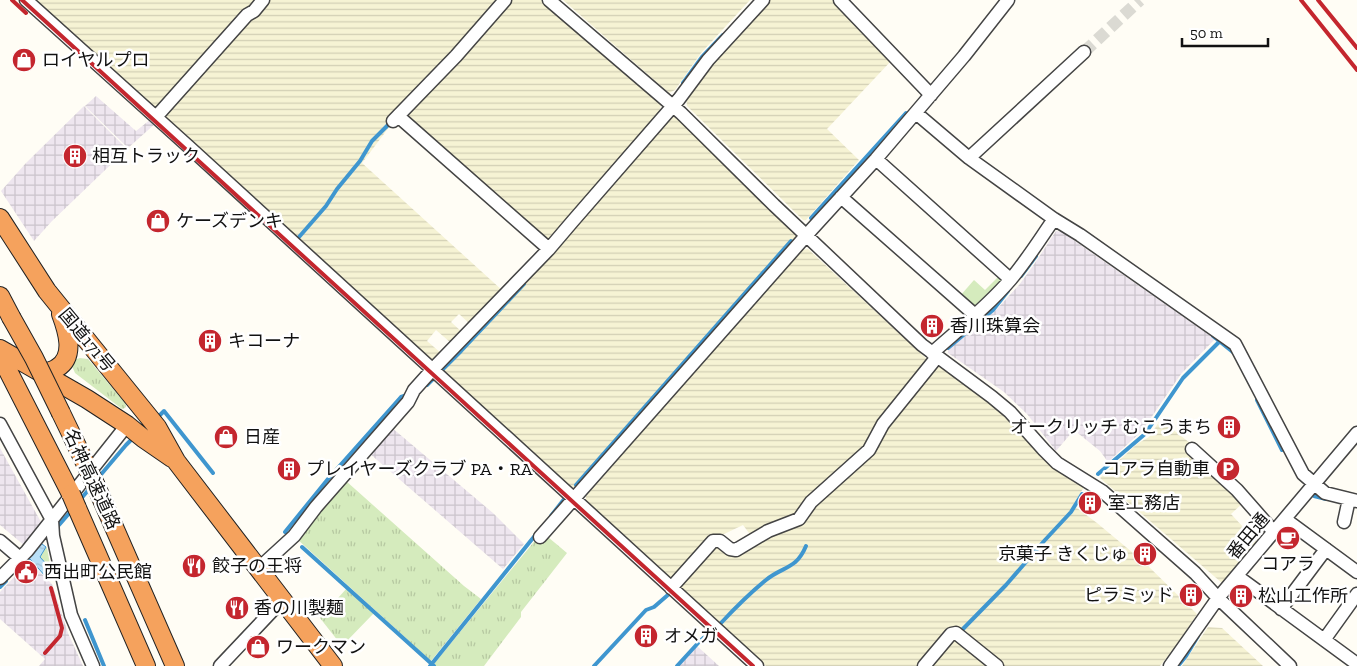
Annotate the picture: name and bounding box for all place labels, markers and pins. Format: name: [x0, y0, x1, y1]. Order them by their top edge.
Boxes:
shop icon: ロイヤルプロ: [11, 47, 37, 73]
place label: ロイヤルプロ: [42, 49, 149, 71]
building icon: 相互トラック: [62, 143, 88, 169]
place label: 相互トラック: [92, 145, 200, 167]
shop icon: ケーズデンキ: [145, 208, 171, 234]
place label: ケーズデンキ: [176, 210, 283, 232]
building icon: 香川珠算会: [919, 313, 945, 339]
place label: 香川珠算会: [950, 315, 1040, 337]
building icon: キコーナ: [197, 328, 223, 354]
place label: キコーナ: [228, 330, 300, 352]
building icon: オークリッチ むこうまち: [1216, 414, 1242, 440]
place label: オークリッチ むこうまち: [1010, 416, 1212, 438]
shop icon: 日産: [213, 424, 239, 450]
place label: 日産: [244, 426, 280, 448]
building icon: プレイヤーズクラブ PA・RA: [276, 456, 302, 482]
parking icon: コアラ自動車: [1215, 456, 1241, 482]
place label: プレイヤーズクラブ PA・RA: [306, 458, 533, 480]
place label: コアラ自動車: [1102, 458, 1210, 480]
building icon: 室工務店: [1077, 490, 1103, 516]
place label: 室工務店: [1108, 492, 1180, 514]
cafe icon: コアラ: [1275, 525, 1301, 551]
building icon: 京菓子 きくじゅ: [1132, 541, 1158, 567]
place label: 京菓子 きくじゅ: [998, 543, 1128, 565]
restaurant icon: 餃子の王将: [181, 553, 207, 579]
place label: コアラ: [1261, 553, 1315, 575]
place label: 餃子の王将: [212, 555, 302, 577]
public building icon: 西出町公民館: [13, 559, 39, 585]
place label: 西出町公民館: [44, 561, 152, 583]
building icon: ピラミッド: [1178, 582, 1204, 608]
building icon: 松山工作所: [1228, 583, 1254, 609]
place label: ピラミッド: [1084, 584, 1174, 606]
place label: 松山工作所: [1258, 585, 1348, 607]
restaurant icon: 香の川製麺: [224, 595, 250, 621]
place label: 香の川製麺: [254, 597, 344, 619]
building icon: オメガ: [633, 623, 659, 649]
place label: オメガ: [664, 625, 718, 647]
shop icon: ワークマン: [245, 634, 271, 660]
place label: ワークマン: [276, 636, 366, 658]

